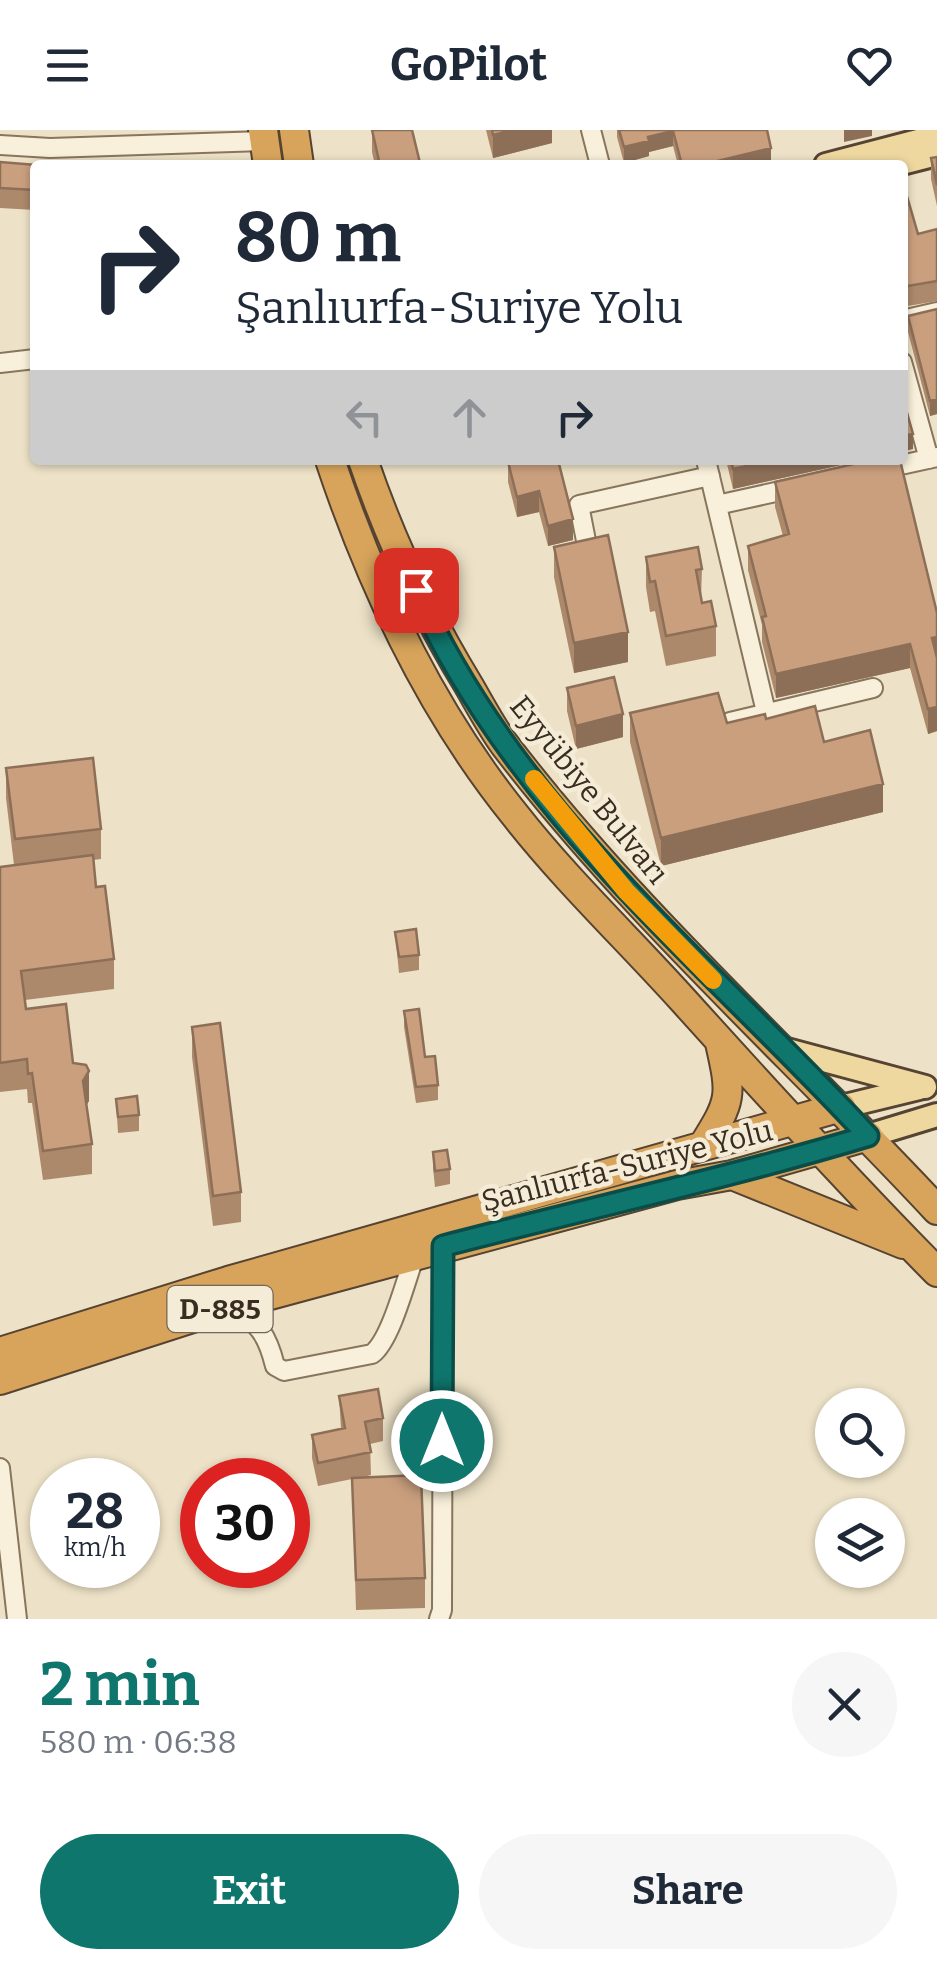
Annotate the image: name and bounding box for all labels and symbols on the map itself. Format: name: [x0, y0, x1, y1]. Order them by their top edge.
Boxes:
pin: [374, 548, 459, 633]
street label: Eyyübiye Bulvarı: [502, 689, 676, 891]
street label: Şanlıurfa-Suriye Yolu: [478, 1112, 776, 1220]
road number: D-885: [168, 1286, 272, 1332]
position arrow: [390, 1389, 494, 1493]
speed limit sign: 30: [180, 1458, 310, 1588]

